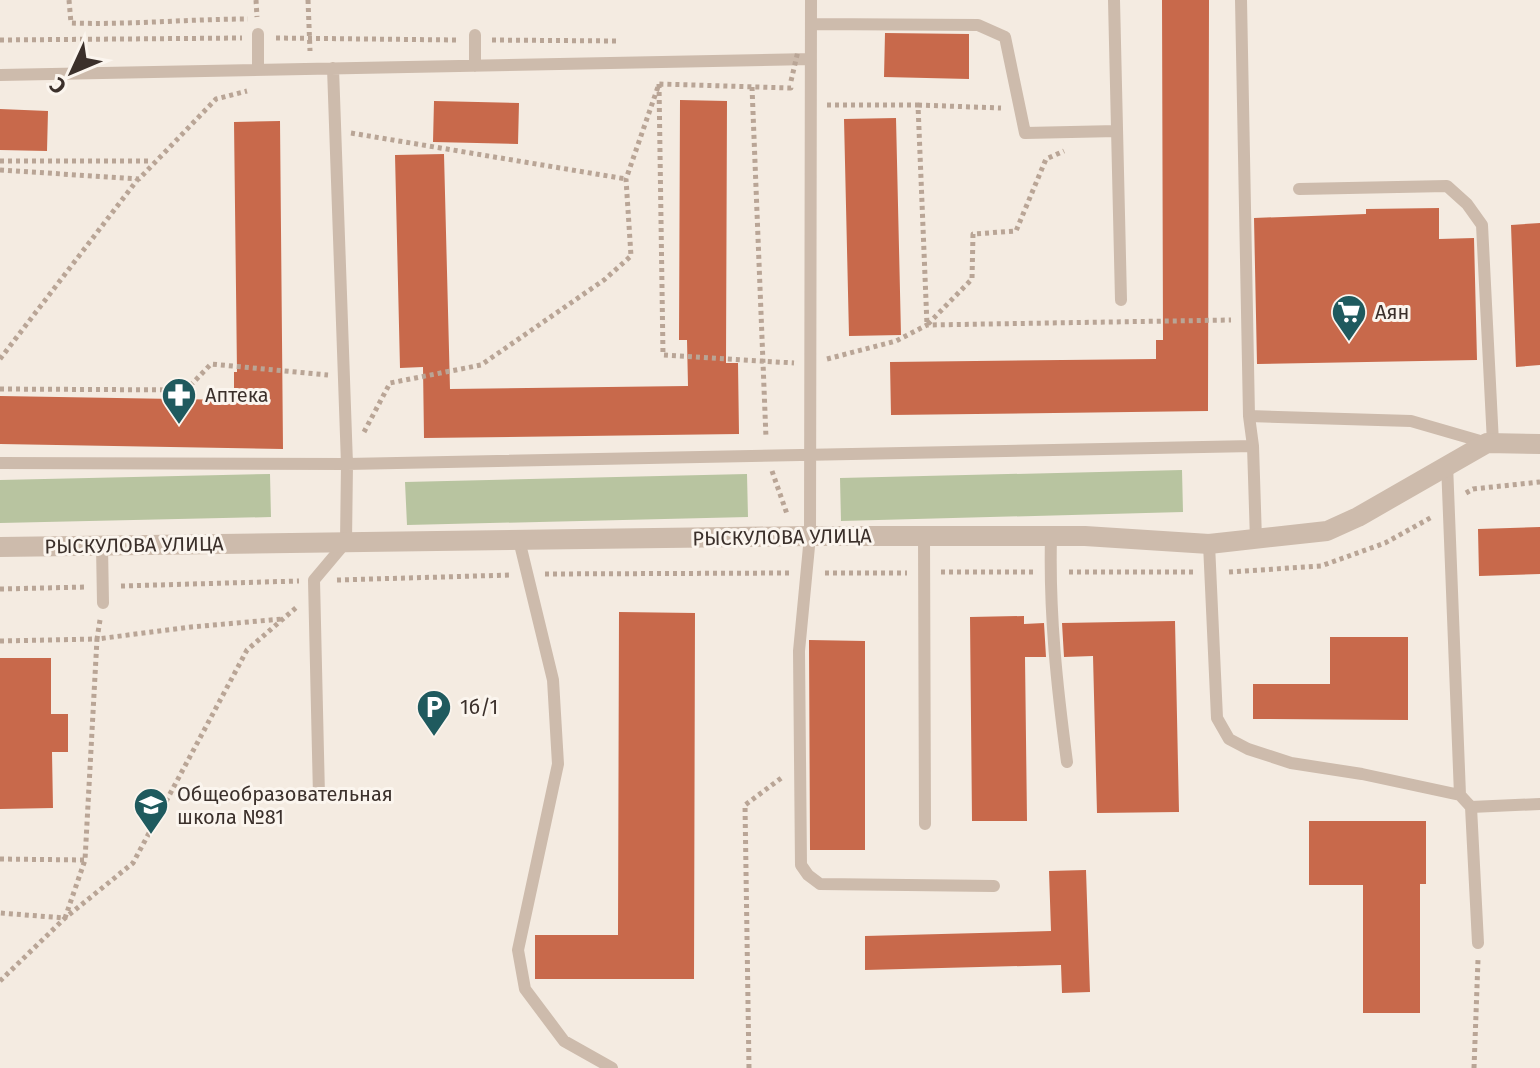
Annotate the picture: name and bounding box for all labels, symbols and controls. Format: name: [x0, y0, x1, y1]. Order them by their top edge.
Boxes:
north arrow: [32, 32, 112, 112]
text: С: [44, 71, 72, 99]
supermarket icon: Аян: [1330, 293, 1368, 343]
place label: Аян: [1375, 300, 1409, 324]
pharmacy icon: Аптека: [160, 376, 198, 426]
place label: Аптека: [205, 383, 269, 407]
street label: РЫСКУЛОВА УЛИЦА: [692, 523, 872, 551]
street label: РЫСКУЛОВА УЛИЦА: [44, 531, 224, 559]
parking icon: 1б/1: [415, 688, 453, 738]
place label: 1б/1: [460, 695, 498, 719]
place label: Общеобразовательная школа №81: [177, 782, 393, 829]
school or university icon: Общеобразовательная школа №81: [132, 786, 170, 836]

